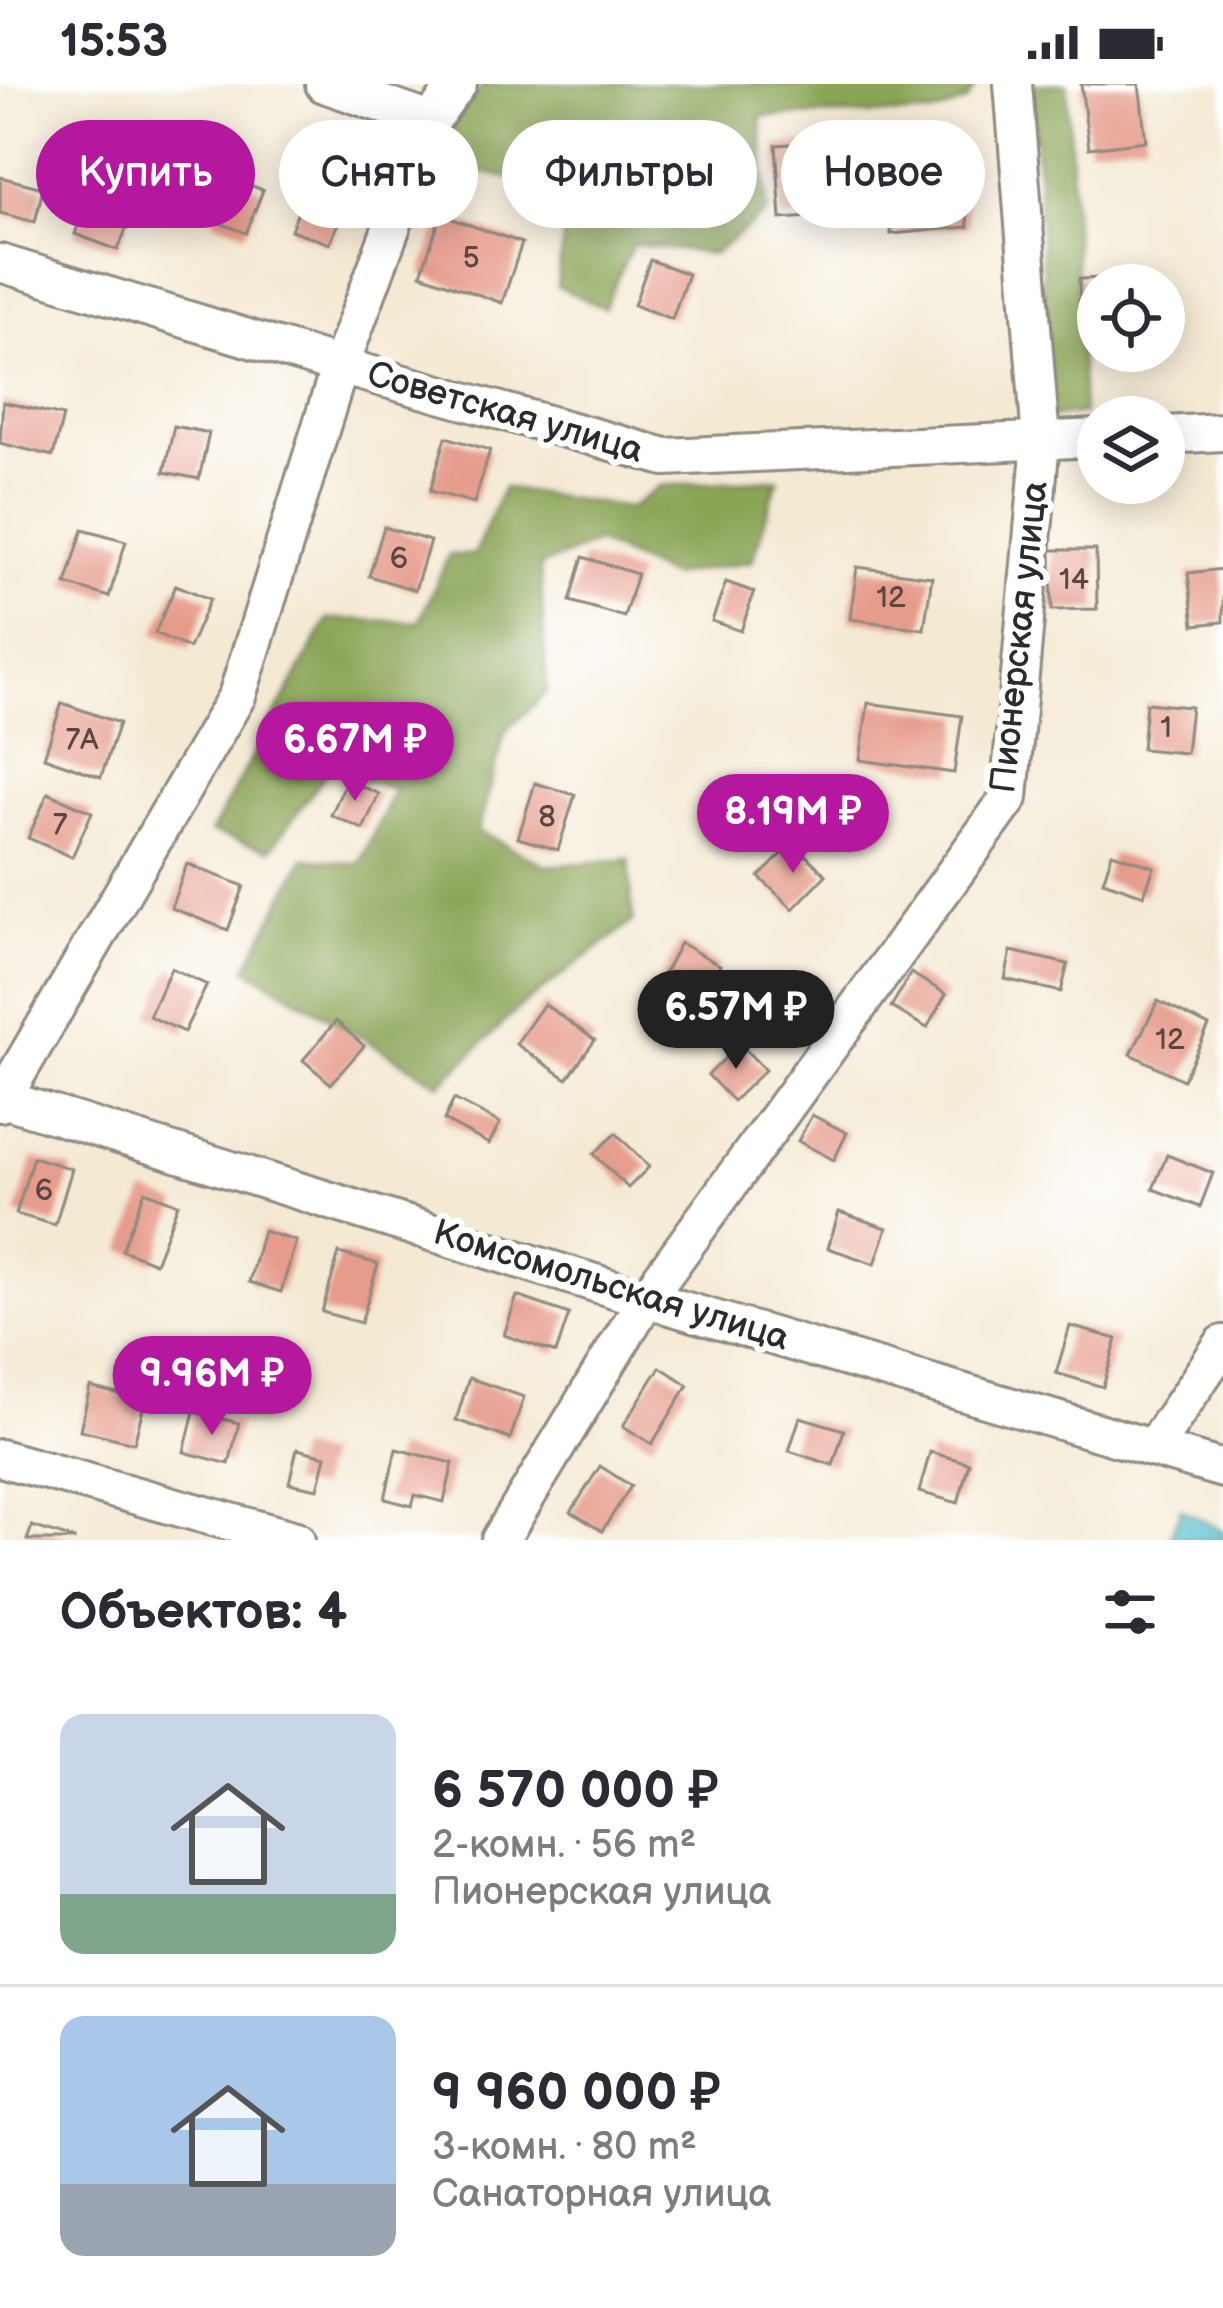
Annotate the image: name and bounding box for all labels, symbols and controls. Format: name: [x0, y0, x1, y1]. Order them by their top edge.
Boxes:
text: 15:53: [60, 15, 168, 70]
chip: Купить: [36, 120, 255, 228]
chip: Снять: [279, 120, 478, 228]
chip: Фильтры: [502, 120, 757, 228]
chip: Новое: [781, 120, 985, 228]
house number: 5: [462, 240, 480, 276]
map controls: [1077, 264, 1185, 504]
button: locate: [1077, 264, 1185, 372]
street label: Советская улица: [362, 353, 648, 473]
button: layers: [1077, 396, 1185, 504]
street label: Пионерская улица: [982, 479, 1058, 795]
house number: 6: [390, 541, 408, 577]
house number: 14: [1059, 562, 1089, 598]
house number: 12: [876, 580, 906, 616]
pin: 6.67M ₽: [244, 702, 466, 804]
house number: 1: [1160, 710, 1172, 746]
text: 6.67M ₽: [283, 717, 427, 764]
house number: 7А: [66, 722, 99, 758]
pin: 8.19M ₽: [682, 774, 904, 876]
text: 8.19M ₽: [724, 789, 862, 836]
house number: 8: [538, 799, 556, 835]
house number: 7: [53, 807, 68, 843]
pin: 6.57M ₽: [625, 970, 847, 1072]
text: 6.57M ₽: [664, 985, 808, 1032]
house number: 12: [1155, 1022, 1185, 1058]
house number: 6: [35, 1173, 53, 1209]
street label: Комсомольская улица: [428, 1211, 794, 1361]
pin: 9.96M ₽: [101, 1336, 323, 1438]
text: 9.96M ₽: [140, 1351, 284, 1398]
icon: filters: [1097, 1579, 1163, 1645]
text: Объектов: 4: [60, 1582, 347, 1643]
text: 6 570 000 ₽: [432, 1761, 719, 1822]
icon: home: [156, 1762, 300, 1906]
text: 2-комн. · 56 m²: [432, 1822, 696, 1869]
text: Пионерская улица: [432, 1869, 772, 1916]
text: 9 960 000 ₽: [432, 2063, 721, 2124]
icon: home: [156, 2064, 300, 2208]
text: 3-комн. · 80 m²: [432, 2124, 697, 2171]
text: Санаторная улица: [432, 2171, 772, 2218]

